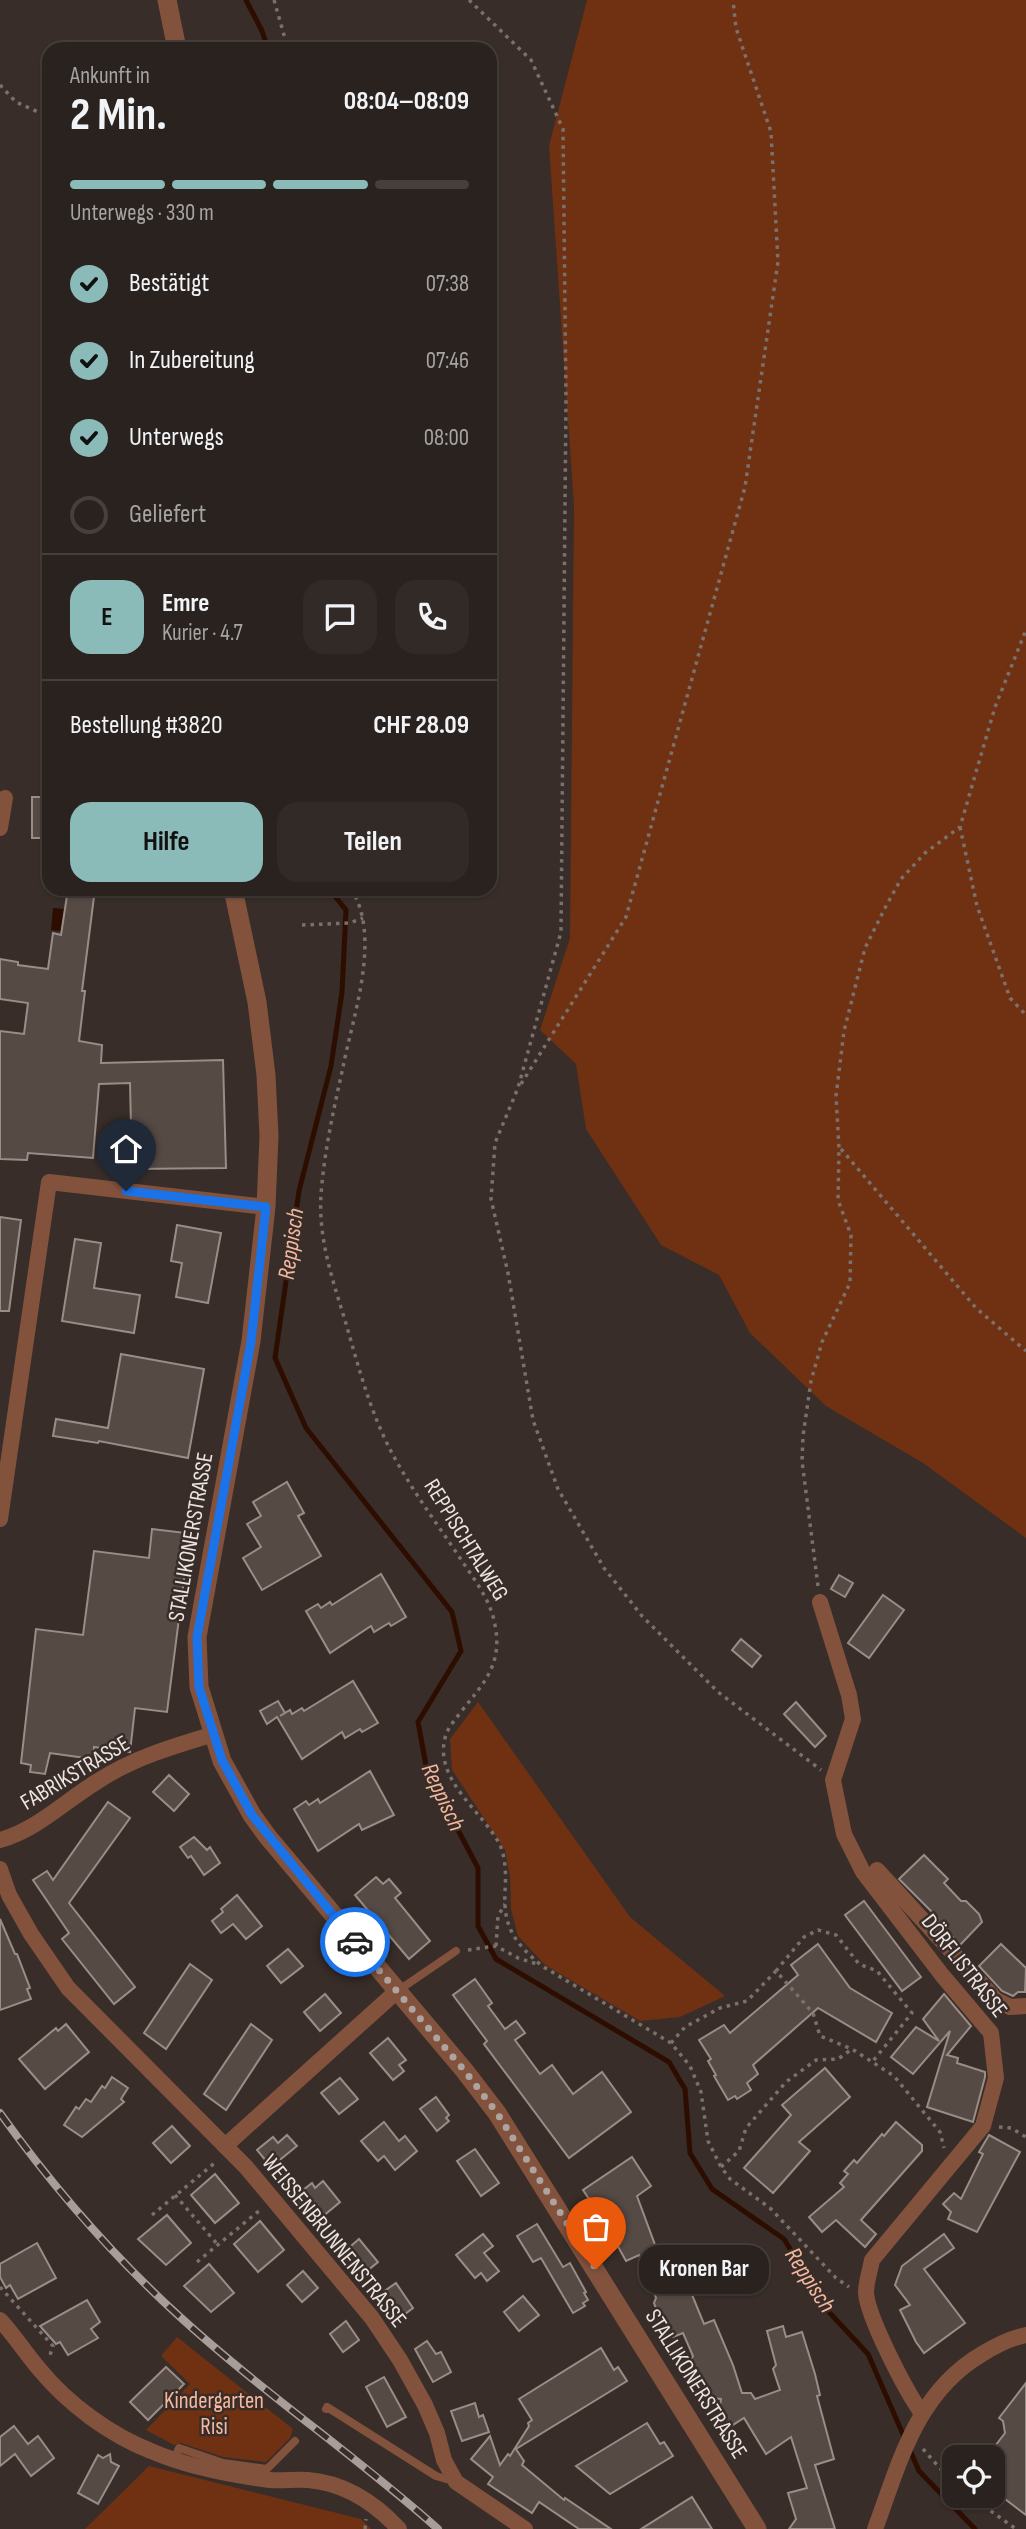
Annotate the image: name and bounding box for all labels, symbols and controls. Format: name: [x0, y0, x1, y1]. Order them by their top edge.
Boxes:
text: Ankunft in: [70, 62, 150, 90]
text: 08:04–08:09: [344, 86, 469, 117]
text: 2 Min.: [70, 88, 167, 143]
text: Unterwegs · 330 m: [70, 199, 214, 227]
icon: check: [70, 265, 108, 303]
text: Bestätigt: [129, 268, 209, 299]
text: 07:38: [426, 270, 469, 298]
icon: check: [70, 342, 108, 380]
text: In Zubereitung: [129, 345, 255, 376]
text: 07:46: [426, 347, 469, 375]
icon: check: [70, 419, 108, 457]
text: Unterwegs: [129, 422, 224, 453]
text: 08:00: [424, 424, 469, 452]
text: Geliefert: [129, 499, 206, 530]
button: chat: [303, 580, 377, 654]
button: phone: [395, 580, 469, 654]
text: Emre: [162, 588, 209, 619]
text: E: [101, 602, 113, 633]
text: Kurier · 4.7: [162, 619, 243, 647]
text: Bestellung #3820: [70, 710, 223, 741]
text: CHF 28.09: [373, 710, 469, 741]
button: Hilfe: [70, 802, 263, 882]
button: Teilen: [277, 802, 469, 882]
pin: [96, 1119, 156, 1191]
icon: home: [107, 1130, 145, 1168]
water label: Reppisch: [272, 1207, 310, 1281]
street label: STALLIKONERSTRASSE: [162, 1450, 220, 1624]
street label: REPPISCHTALWEG: [417, 1474, 515, 1606]
street label: FABRIKSTRASSE: [15, 1729, 135, 1817]
water label: Reppisch: [415, 1758, 471, 1836]
courier: [320, 1907, 390, 1977]
street label: DÖRFLISTRASSE: [915, 1909, 1013, 2023]
icon: car: [336, 1923, 374, 1961]
street label: WEISSENBRUNNENSTRASSE: [256, 2149, 412, 2333]
pin: [566, 2197, 626, 2269]
icon: bag: [577, 2208, 615, 2246]
water label: Reppisch: [778, 2242, 842, 2318]
callout: Kronen Bar: [638, 2244, 768, 2294]
text: Kronen Bar: [659, 2255, 749, 2283]
street label: STALLIKONERSTRASSE: [639, 2304, 753, 2464]
park label: Kindergarten Risi: [164, 2387, 264, 2441]
map controls: [942, 2445, 1005, 2508]
button: locate: [942, 2445, 1005, 2508]

